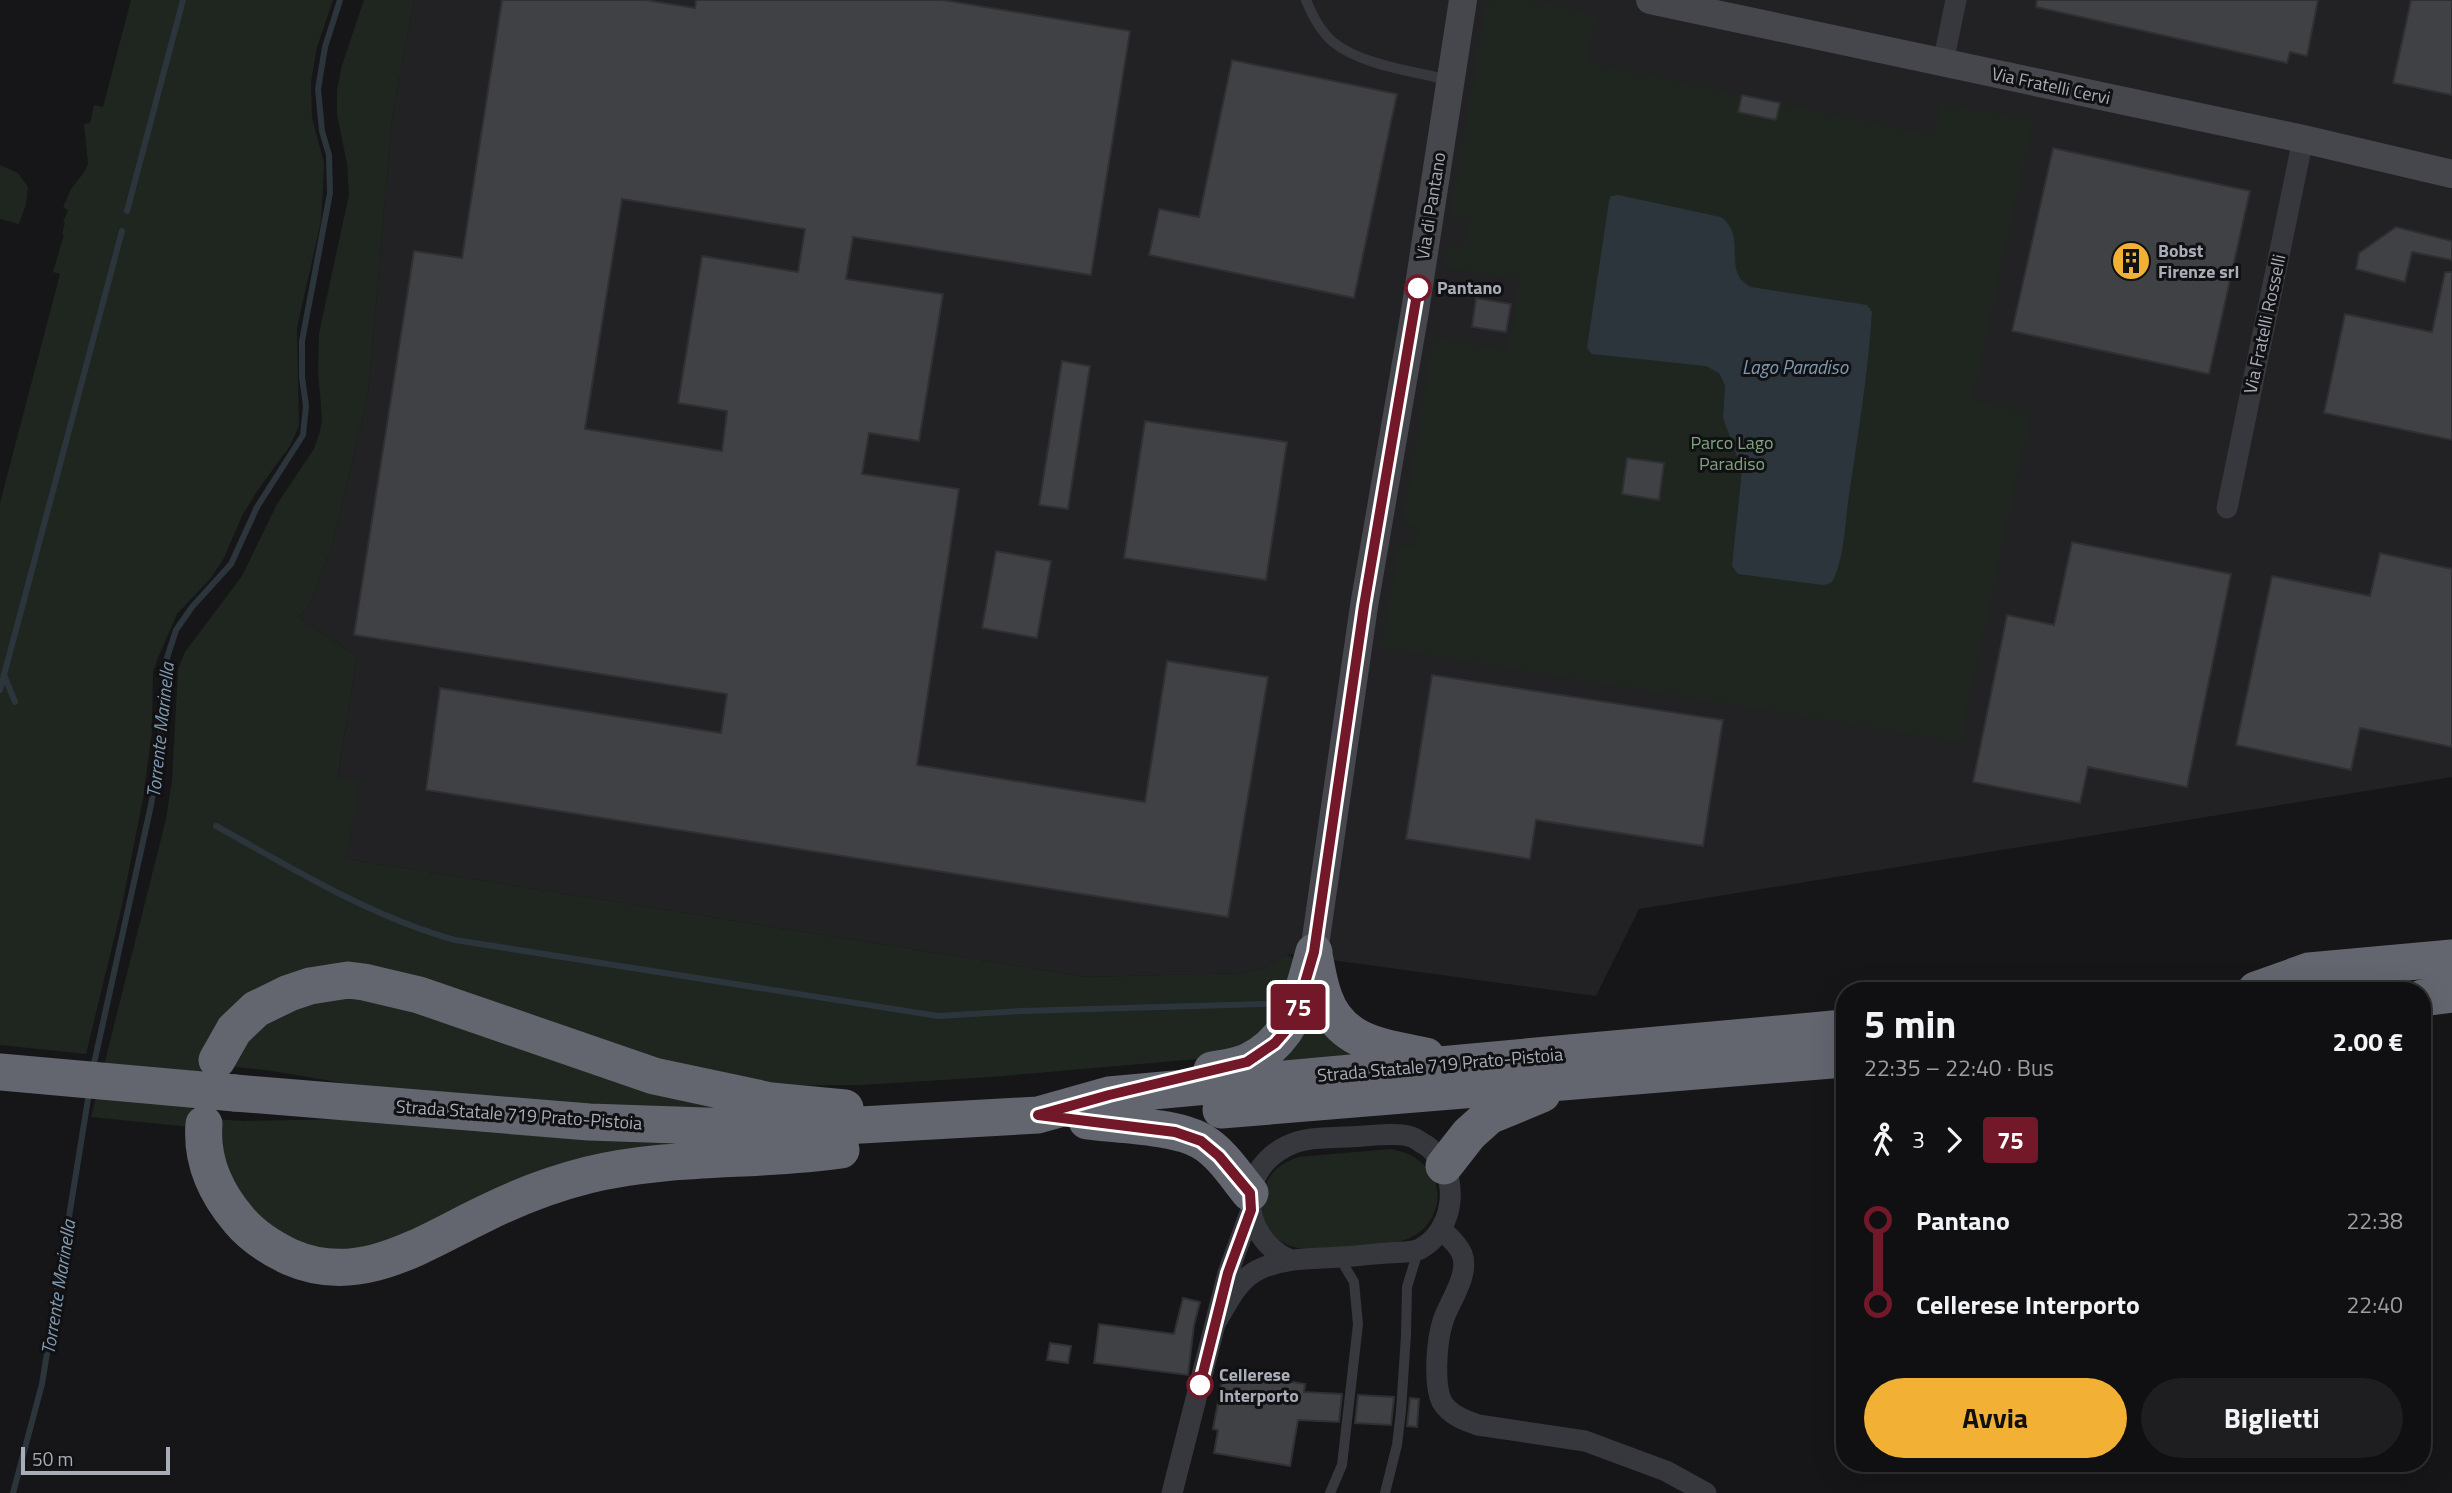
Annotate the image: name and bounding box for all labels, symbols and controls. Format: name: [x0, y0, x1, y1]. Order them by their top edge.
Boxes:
street label: Via Fratelli Cervi: [1989, 60, 2113, 111]
street label: Via di Pantano: [1409, 150, 1452, 262]
place label: Bobst Firenze srl: [2158, 237, 2239, 285]
building icon: Bobst Firenze srl: [2110, 240, 2152, 282]
street label: Via Fratelli Rosselli: [2237, 252, 2292, 396]
place label: Pantano: [1437, 274, 1502, 301]
marker: Pantano: [1405, 275, 1431, 301]
water label: Lago Paradiso: [1742, 352, 1849, 381]
park label: Parco Lago Paradiso: [1690, 429, 1774, 477]
water label: Torrente Marinella: [138, 659, 181, 799]
line badge: 75: [1266, 984, 1330, 1030]
text: 75: [1285, 989, 1311, 1025]
text: 5 min: [1864, 995, 1956, 1053]
text: 2.00 €: [2332, 1022, 2403, 1061]
street label: Strada Statale 719 Prato-Pistoia: [1316, 1040, 1564, 1089]
text: 22:35 – 22:40 · Bus: [1864, 1050, 2054, 1085]
street label: Strada Statale 719 Prato-Pistoia: [395, 1092, 643, 1137]
icon: walk: [1864, 1121, 1902, 1159]
icon: forward: [1935, 1121, 1973, 1159]
text: 3: [1912, 1122, 1925, 1157]
text: 75: [1997, 1122, 2024, 1158]
text: Pantano: [1916, 1201, 2010, 1240]
text: 22:38: [2346, 1203, 2403, 1238]
water label: Torrente Marinella: [33, 1216, 83, 1356]
text: Cellerese Interporto: [1916, 1285, 2140, 1324]
text: 22:40: [2346, 1287, 2403, 1322]
place label: Cellerese Interporto: [1219, 1361, 1299, 1409]
marker: Cellerese Interporto: [1187, 1372, 1213, 1398]
button: Avvia: [1864, 1378, 2127, 1458]
button: Biglietti: [2141, 1378, 2403, 1458]
scale bar: [21, 1444, 170, 1476]
text: 50 m: [32, 1444, 73, 1473]

